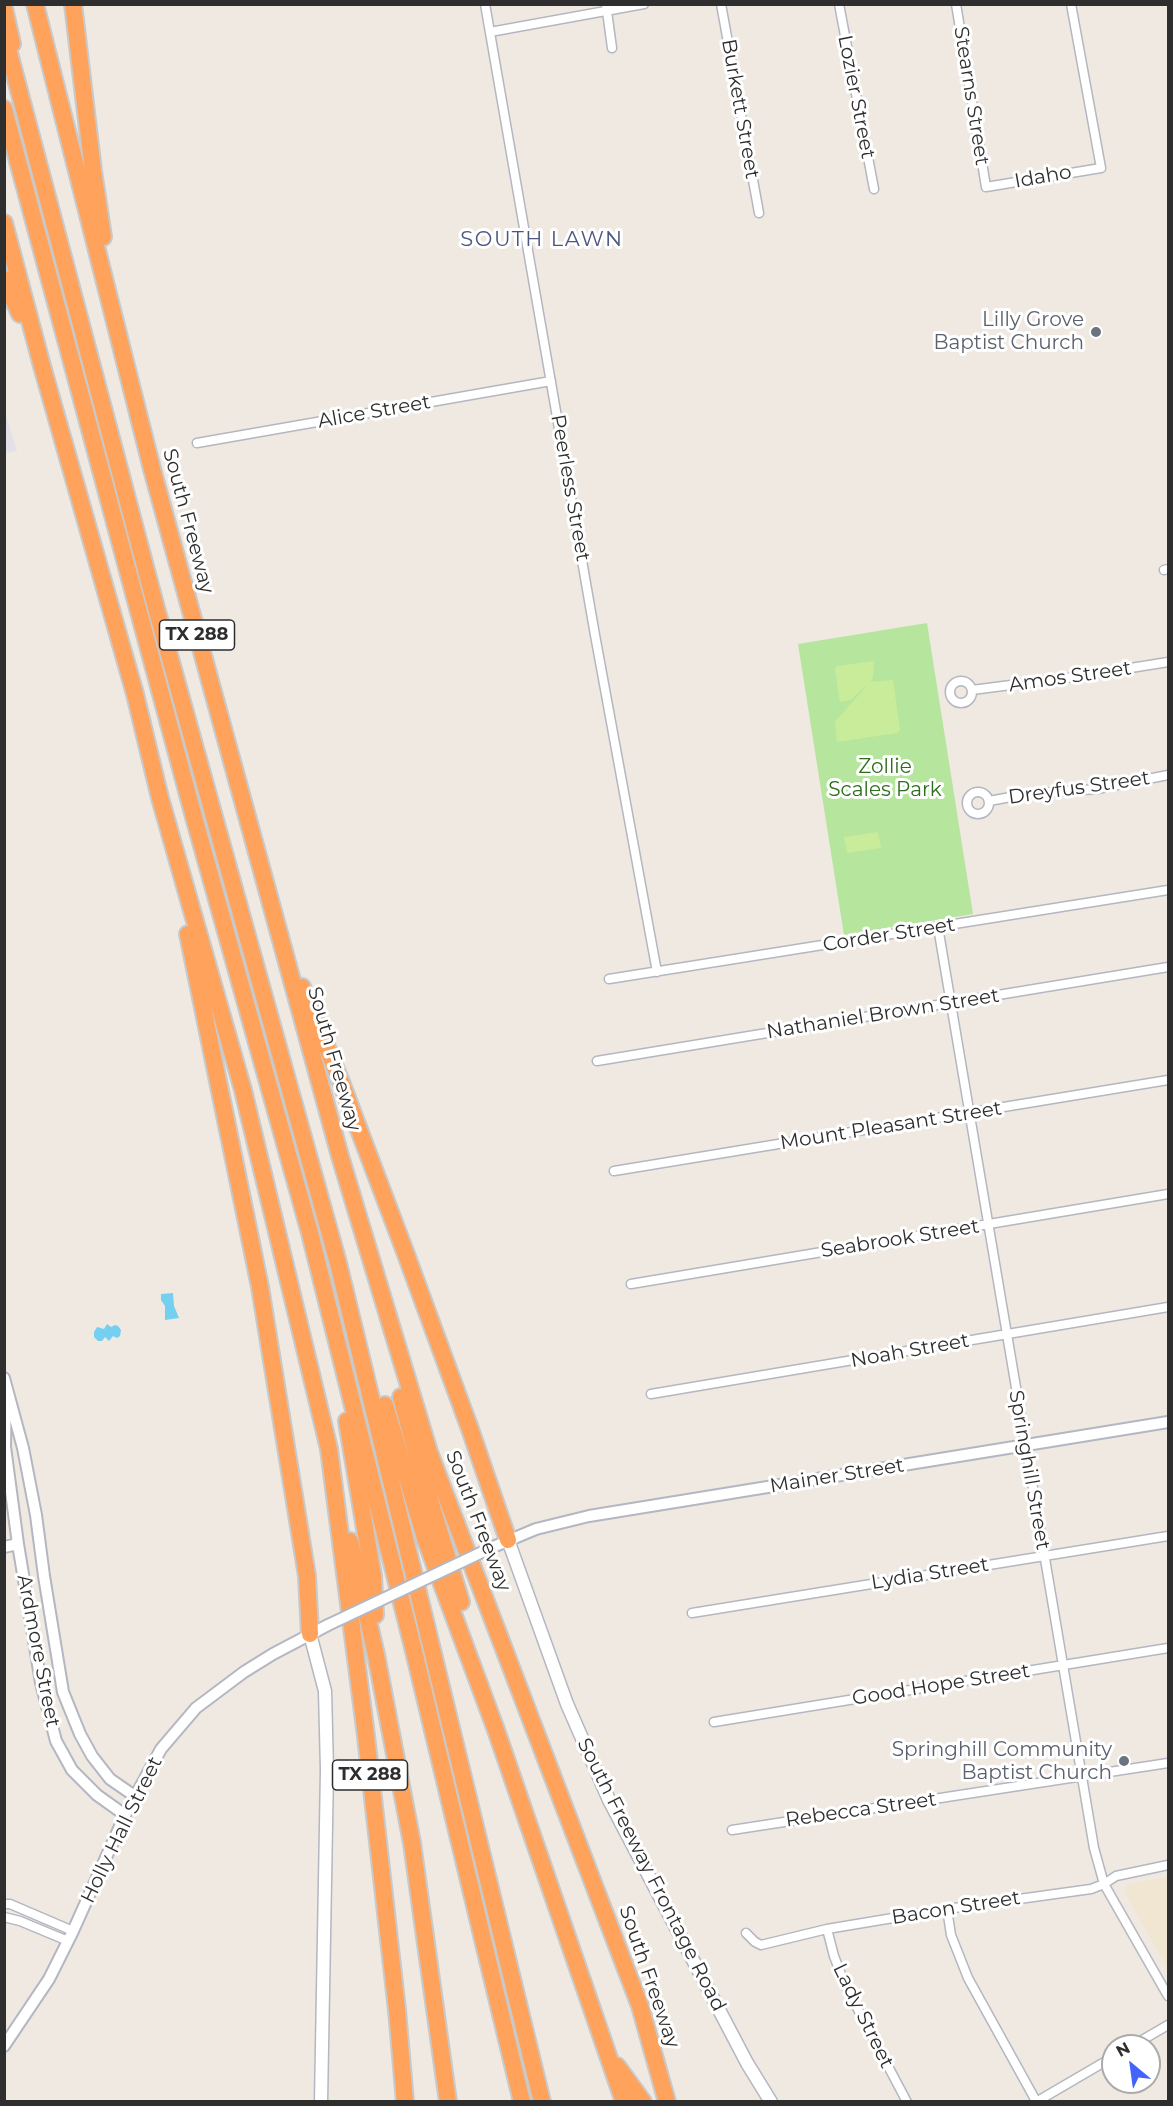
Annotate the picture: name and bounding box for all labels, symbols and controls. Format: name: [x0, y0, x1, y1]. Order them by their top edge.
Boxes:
street label: Stearns Street: [948, 25, 994, 167]
street label: Lozier Street: [832, 33, 880, 161]
street label: Burkett Street: [716, 37, 764, 181]
street label: Idaho: [1013, 160, 1073, 194]
district label: SOUTH LAWN: [460, 227, 624, 253]
place label: Lilly Grove Baptist Church: [933, 308, 1084, 355]
marker: Lilly Grove Baptist Church: [1089, 325, 1103, 339]
street label: Alice Street: [316, 390, 432, 434]
street label: Peerless Street: [545, 413, 595, 563]
street label: South Freeway: [157, 446, 219, 596]
road number: TX 288: [160, 620, 234, 650]
street label: Amos Street: [1007, 657, 1133, 697]
park label: Zollie Scales Park: [828, 755, 942, 802]
street label: Dreyfus Street: [1007, 766, 1151, 810]
street label: Corder Street: [821, 913, 957, 957]
street label: South Freeway: [302, 984, 366, 1134]
street label: Nathaniel Brown Street: [765, 984, 1001, 1044]
street label: Mount Pleasant Street: [778, 1097, 1004, 1155]
street label: Seabrook Street: [819, 1215, 981, 1263]
street label: Noah Street: [849, 1329, 971, 1373]
street label: Springhill Street: [1003, 1388, 1055, 1552]
street label: South Freeway: [440, 1447, 516, 1595]
street label: Mainer Street: [768, 1454, 906, 1498]
street label: Lydia Street: [869, 1553, 991, 1595]
street label: Ardmore Street: [11, 1573, 65, 1729]
street label: Good Hope Street: [850, 1659, 1032, 1711]
street label: South Freeway Frontage Road: [571, 1734, 731, 2016]
place label: Springhill Community Baptist Church: [892, 1738, 1112, 1785]
street label: Holly Hall Street: [76, 1753, 168, 1907]
marker: Springhill Community Baptist Church: [1117, 1754, 1131, 1768]
road number: TX 288: [332, 1760, 407, 1790]
street label: Rebecca Street: [784, 1788, 938, 1832]
street label: Bacon Street: [890, 1886, 1022, 1930]
street label: South Freeway: [613, 1903, 685, 2051]
street label: Lady Street: [827, 1960, 899, 2072]
north arrow: [1101, 2034, 1161, 2094]
text: N: [1113, 2038, 1133, 2061]

